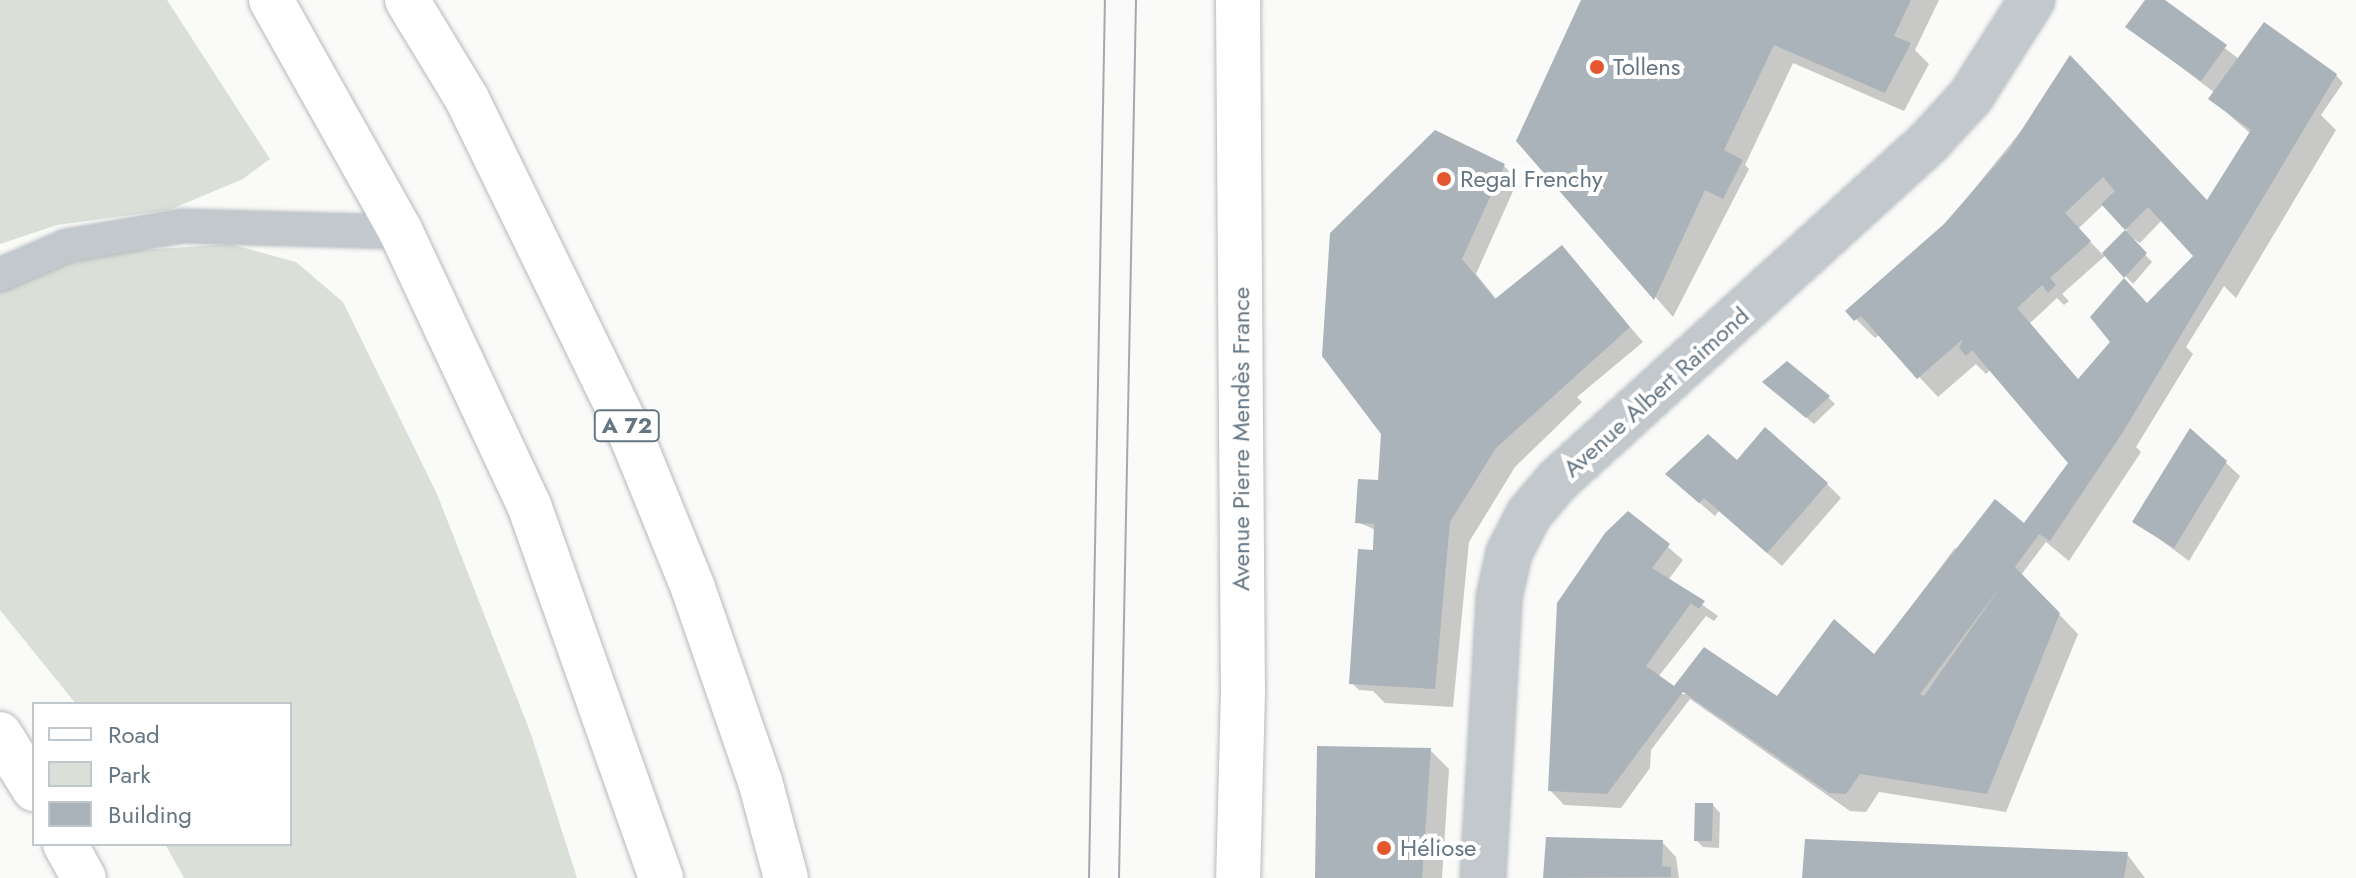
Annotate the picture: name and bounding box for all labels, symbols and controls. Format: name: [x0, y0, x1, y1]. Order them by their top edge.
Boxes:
place label: Tollens: [1613, 53, 1681, 81]
marker: Tollens: [1588, 58, 1606, 76]
place label: Regal Frenchy: [1460, 165, 1603, 193]
marker: Regal Frenchy: [1435, 170, 1453, 188]
street label: Avenue Pierre Mendès France: [1227, 287, 1255, 591]
street label: Avenue Albert Raimond: [1557, 301, 1755, 483]
road number: A 72: [593, 408, 661, 444]
legend: [32, 702, 292, 846]
text: Road: [108, 717, 160, 752]
text: Park: [108, 757, 151, 792]
text: Building: [108, 797, 192, 832]
place label: Héliose: [1400, 834, 1476, 862]
marker: Héliose: [1375, 839, 1393, 857]

